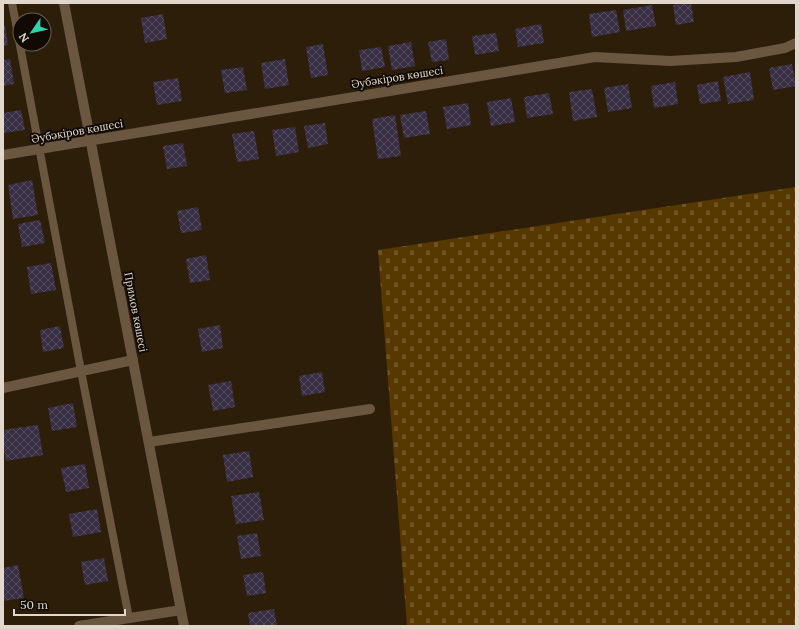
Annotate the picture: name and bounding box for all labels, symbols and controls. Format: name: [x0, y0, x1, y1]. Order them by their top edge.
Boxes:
north arrow: [12, 12, 52, 52]
text: N: [15, 30, 32, 45]
street label: Әубәкіров көшесі: [350, 63, 444, 91]
street label: Әубәкіров көшесі: [30, 116, 124, 146]
street label: Примов көшесі: [121, 271, 151, 353]
scale bar: [14, 591, 125, 617]
text: 50 m: [20, 597, 48, 612]

